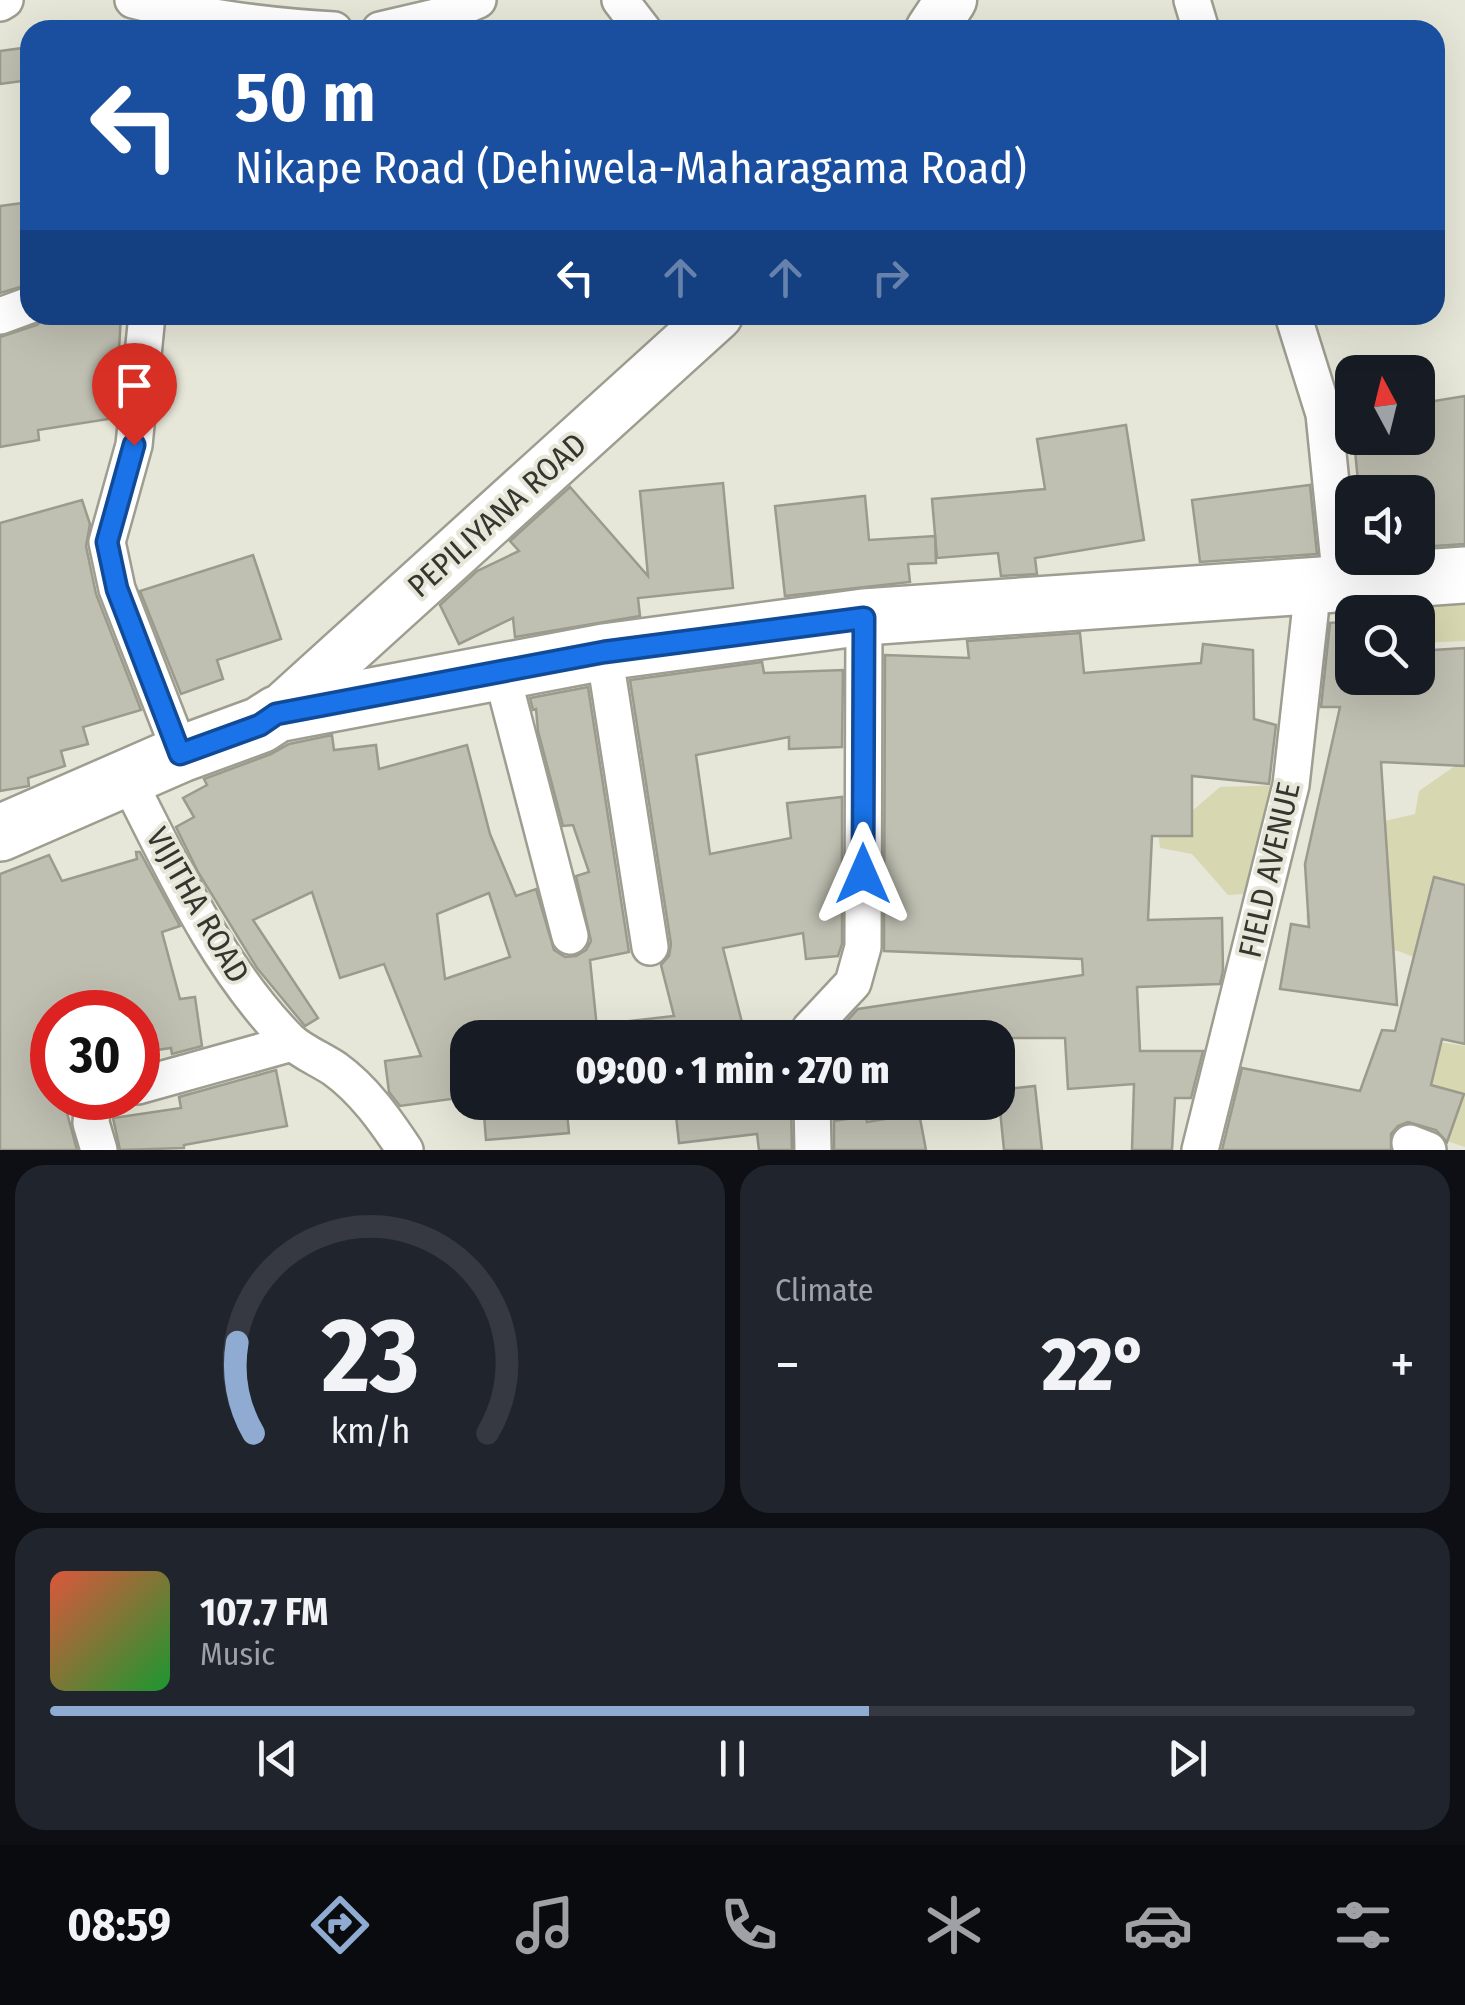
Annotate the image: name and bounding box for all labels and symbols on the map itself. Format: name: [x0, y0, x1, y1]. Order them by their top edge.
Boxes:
pin: [92, 343, 177, 446]
north arrow: [1335, 355, 1435, 455]
street label: PEPILIYANA ROAD: [400, 425, 594, 605]
street label: FIELD AVENUE: [1230, 779, 1308, 961]
street label: VIJITHA ROAD: [138, 821, 258, 989]
position arrow: [811, 822, 915, 926]
speed limit sign: 30: [30, 990, 160, 1120]

